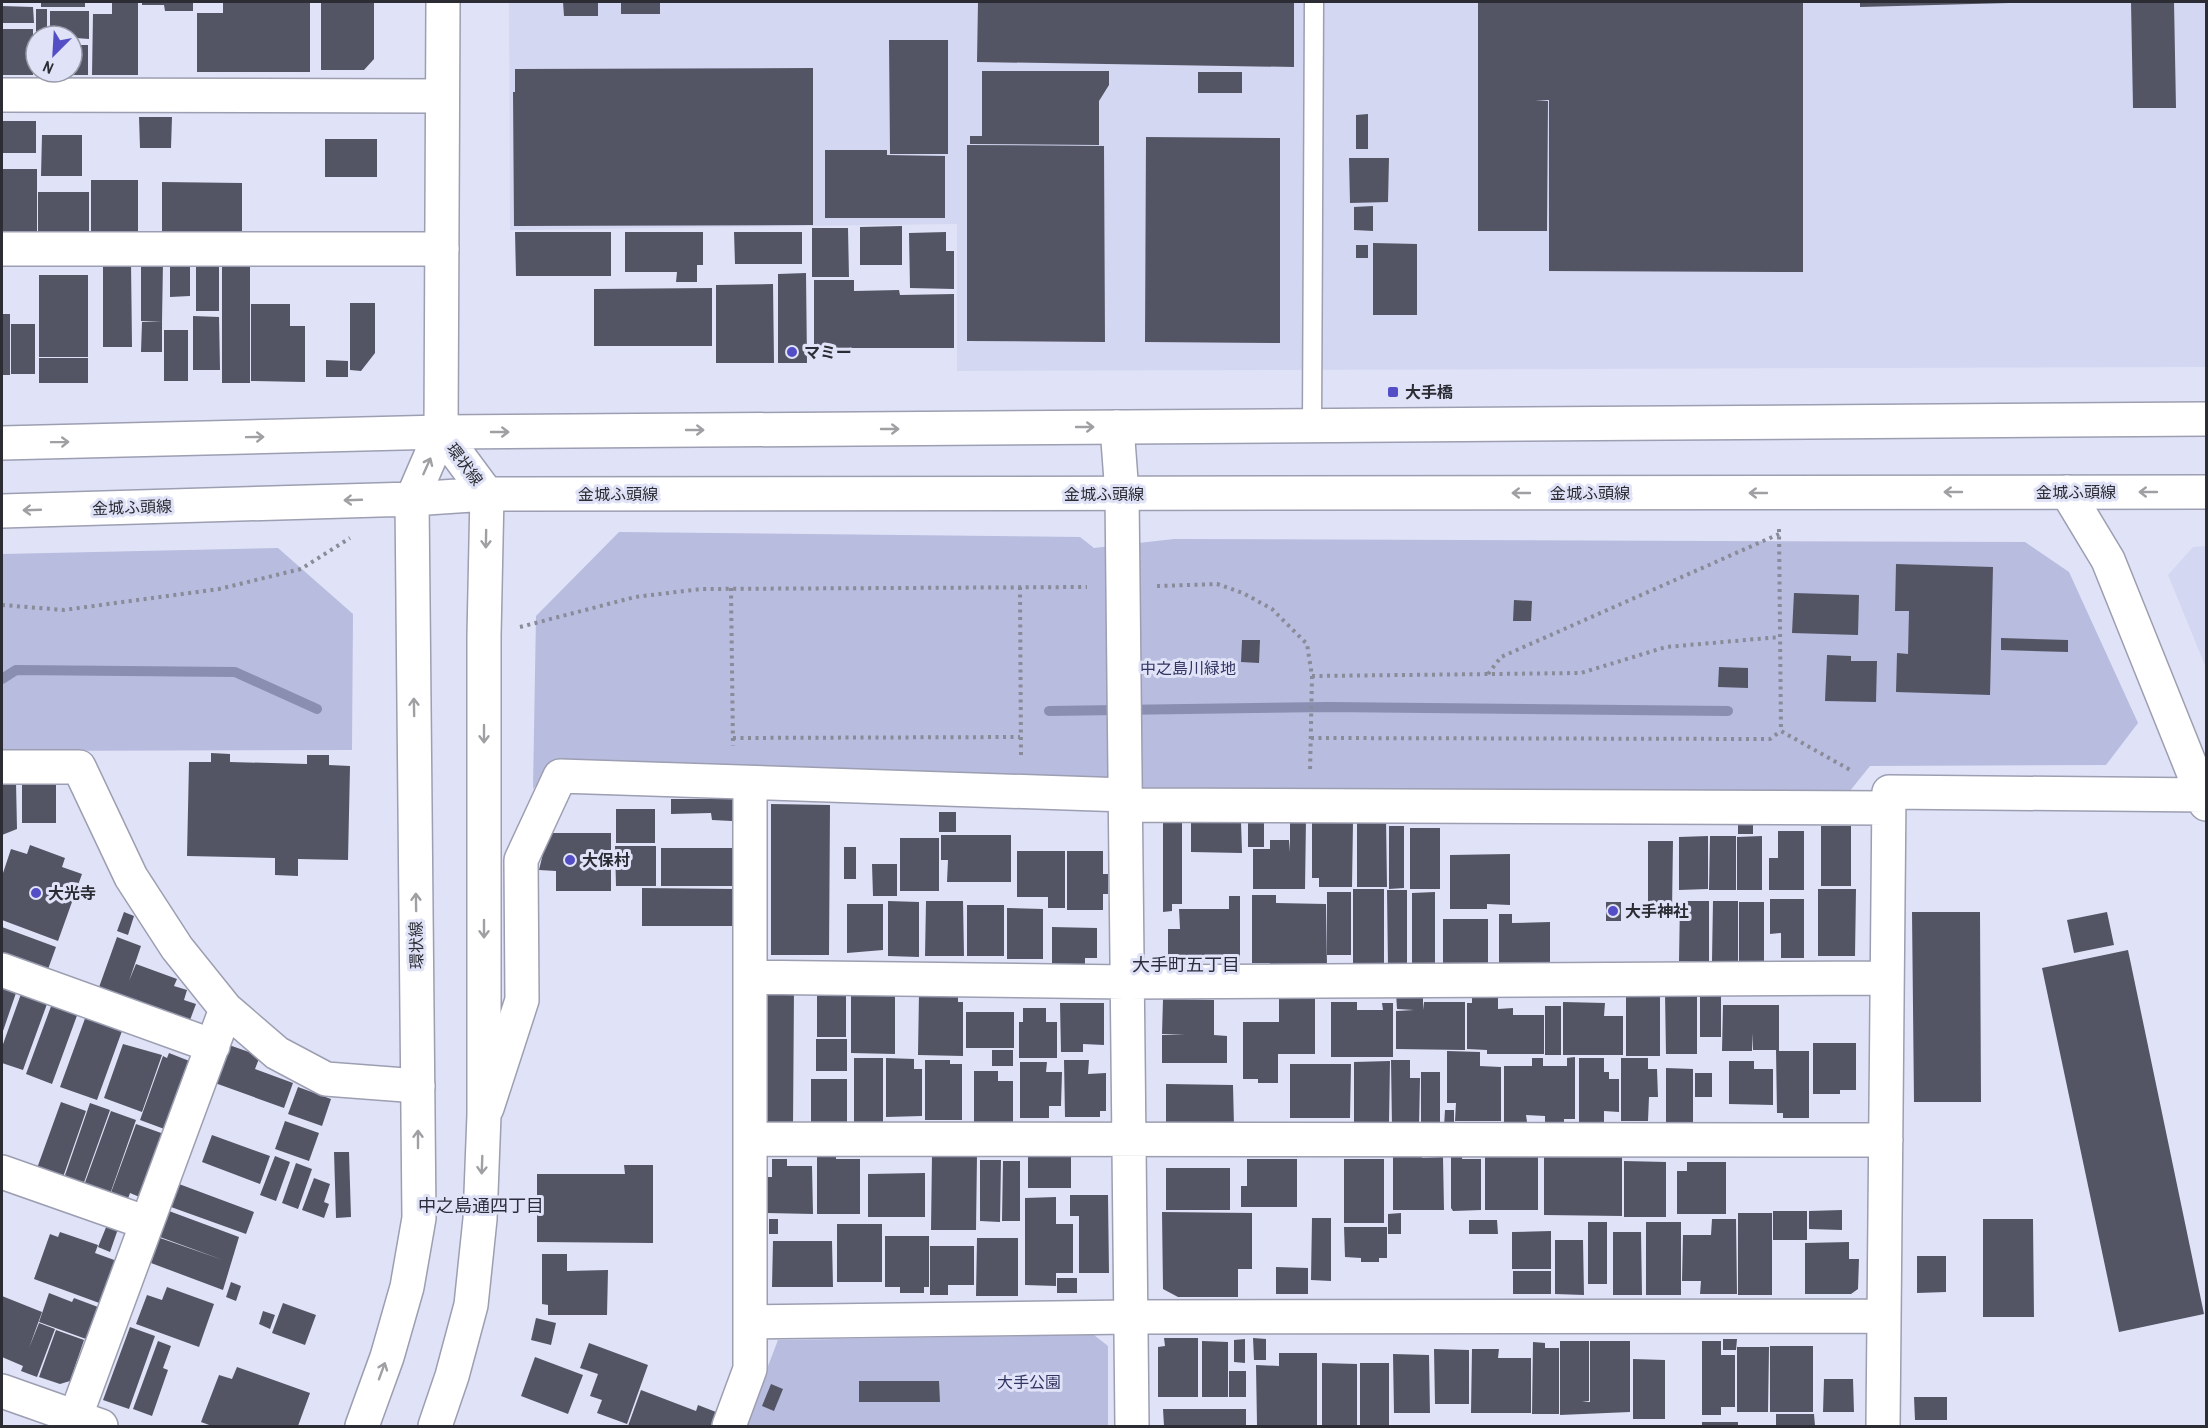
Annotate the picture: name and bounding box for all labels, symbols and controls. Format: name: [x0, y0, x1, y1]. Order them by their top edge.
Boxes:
north arrow: [24, 24, 84, 84]
text: N: [39, 56, 57, 80]
place label: マミー: [804, 341, 852, 363]
marker: マミー: [785, 345, 799, 359]
place label: 大手橋: [1405, 381, 1453, 403]
marker: 大手橋: [1386, 385, 1400, 399]
one-way arrow: [1074, 421, 1094, 433]
one-way arrow: [879, 423, 899, 435]
one-way arrow: [684, 424, 704, 436]
one-way arrow: [489, 426, 509, 438]
one-way arrow: [244, 431, 264, 443]
one-way arrow: [49, 436, 69, 448]
street label: 環状線: [442, 438, 488, 490]
one-way arrow: [421, 457, 433, 475]
street label: 金城ふ頭線: [2036, 481, 2116, 503]
street label: 金城ふ頭線: [1550, 482, 1630, 504]
street label: 金城ふ頭線: [578, 483, 658, 505]
street label: 金城ふ頭線: [1064, 483, 1144, 505]
one-way arrow: [1944, 486, 1964, 498]
one-way arrow: [2139, 486, 2159, 498]
one-way arrow: [1512, 487, 1532, 499]
one-way arrow: [1749, 487, 1769, 499]
street label: 金城ふ頭線: [92, 495, 172, 519]
one-way arrow: [344, 495, 364, 506]
one-way arrow: [23, 504, 43, 515]
one-way arrow: [480, 528, 492, 548]
park label: 中之島川緑地: [1140, 657, 1236, 679]
one-way arrow: [408, 698, 420, 718]
one-way arrow: [478, 723, 490, 743]
place label: 大保村: [582, 849, 630, 871]
marker: 大保村: [563, 853, 577, 867]
place label: 大光寺: [48, 882, 96, 904]
marker: 大光寺: [29, 886, 43, 900]
one-way arrow: [410, 892, 422, 912]
place label: 大手神社: [1625, 900, 1689, 922]
marker: 大手神社: [1606, 904, 1620, 918]
one-way arrow: [478, 918, 490, 938]
street label: 環状線: [405, 921, 427, 969]
district label: 大手町五丁目: [1132, 952, 1240, 977]
one-way arrow: [412, 1129, 424, 1149]
one-way arrow: [477, 1155, 488, 1175]
district label: 中之島通四丁目: [418, 1193, 544, 1218]
one-way arrow: [377, 1362, 388, 1381]
park label: 大手公園: [997, 1371, 1061, 1393]

